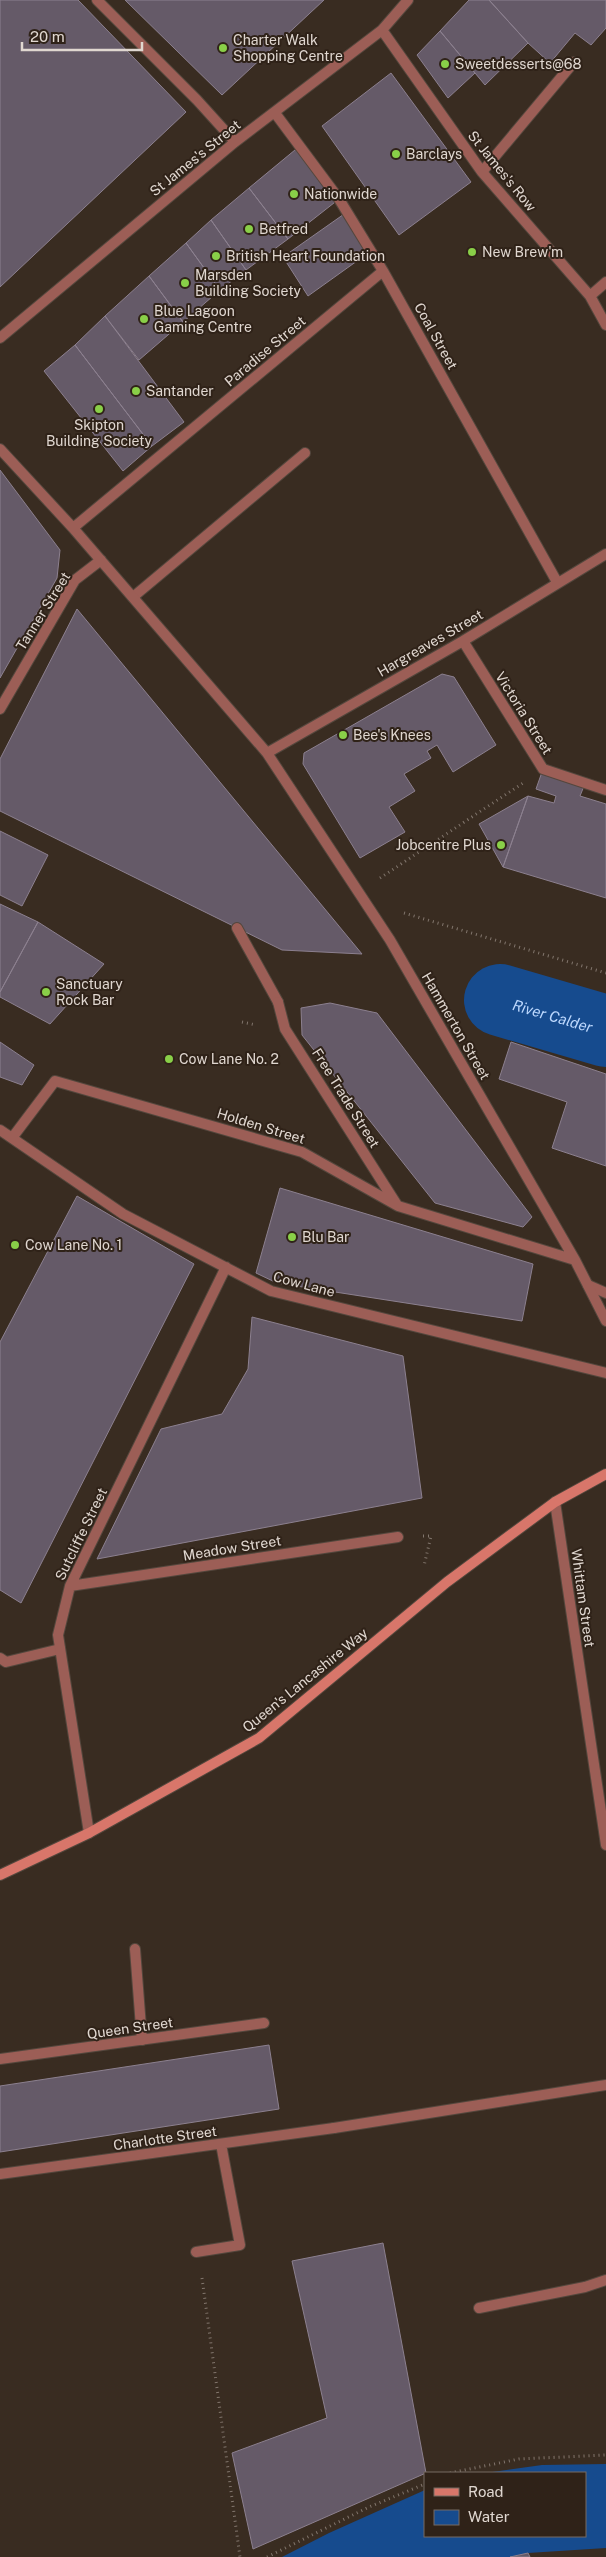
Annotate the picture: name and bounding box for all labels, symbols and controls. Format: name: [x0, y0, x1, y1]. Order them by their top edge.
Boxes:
scale bar: [22, 20, 142, 52]
text: 20 m: [30, 28, 65, 45]
place label: Charter Walk Shopping Centre: [233, 32, 343, 64]
marker: Charter Walk Shopping Centre: [217, 42, 229, 54]
place label: Sweetdesserts@68: [455, 56, 581, 72]
marker: Sweetdesserts@68: [439, 58, 451, 70]
street label: St James's Street: [146, 117, 244, 199]
street label: St James's Row: [465, 128, 539, 215]
place label: Barclays: [406, 146, 462, 162]
marker: Barclays: [390, 148, 402, 160]
place label: Nationwide: [304, 186, 377, 202]
marker: Nationwide: [288, 188, 300, 200]
place label: Betfred: [259, 221, 308, 237]
marker: Betfred: [243, 223, 255, 235]
place label: New Brew'm: [482, 244, 563, 260]
marker: New Brew'm: [466, 246, 478, 258]
place label: British Heart Foundation: [226, 248, 385, 264]
marker: British Heart Foundation: [210, 250, 222, 262]
place label: Marsden Building Society: [195, 267, 302, 299]
marker: Marsden Building Society: [179, 277, 191, 289]
street label: Coal Street: [411, 300, 461, 372]
place label: Blue Lagoon Gaming Centre: [154, 303, 252, 335]
marker: Blue Lagoon Gaming Centre: [138, 313, 150, 325]
street label: Paradise Street: [221, 313, 309, 389]
place label: Santander: [146, 383, 214, 399]
marker: Santander: [130, 385, 142, 397]
marker: Skipton Building Society: [93, 403, 105, 415]
place label: Skipton Building Society: [46, 417, 153, 449]
street label: Tanner Street: [13, 569, 73, 653]
street label: Hargreaves Street: [374, 606, 486, 680]
street label: Victoria Street: [492, 669, 556, 757]
place label: Bee's Knees: [353, 727, 431, 743]
marker: Bee's Knees: [337, 729, 349, 741]
place label: Jobcentre Plus: [396, 837, 491, 853]
marker: Jobcentre Plus: [495, 839, 507, 851]
street label: Hammerton Street: [419, 969, 493, 1083]
place label: Sanctuary Rock Bar: [56, 976, 123, 1008]
marker: Sanctuary Rock Bar: [40, 986, 52, 998]
water label: River Calder: [511, 996, 595, 1035]
street label: Free Trade Street: [309, 1045, 383, 1151]
place label: Cow Lane No. 2: [179, 1051, 279, 1067]
marker: Cow Lane No. 2: [163, 1053, 175, 1065]
street label: Holden Street: [215, 1105, 307, 1147]
place label: Blu Bar: [302, 1229, 350, 1245]
marker: Blu Bar: [286, 1231, 298, 1243]
place label: Cow Lane No. 1: [25, 1237, 122, 1253]
marker: Cow Lane No. 1: [9, 1239, 21, 1251]
street label: Cow Lane: [271, 1268, 337, 1300]
street label: Sutcliffe Street: [52, 1485, 110, 1583]
street label: Meadow Street: [182, 1532, 282, 1564]
street label: Whittam Street: [568, 1548, 598, 1648]
street label: Queen's Lancashire Way: [239, 1624, 371, 1735]
street label: Queen Street: [86, 2014, 174, 2042]
street label: Charlotte Street: [112, 2123, 218, 2153]
legend: [424, 2472, 586, 2537]
text: Road: [468, 2483, 504, 2500]
text: Water: [468, 2508, 510, 2525]

